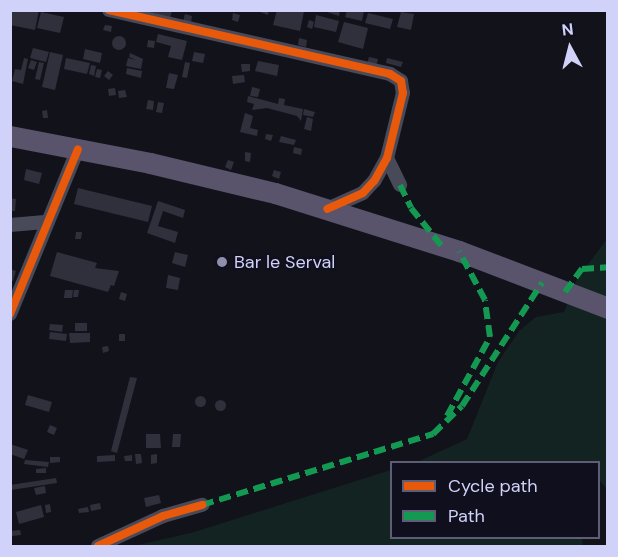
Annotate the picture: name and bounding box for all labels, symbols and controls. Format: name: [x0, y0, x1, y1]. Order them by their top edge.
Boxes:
north arrow: [540, 18, 600, 78]
text: N: [561, 19, 575, 41]
place label: Bar le Serval: [234, 251, 335, 273]
marker: Bar le Serval: [215, 255, 229, 269]
legend: [390, 461, 600, 539]
text: Cycle path: [448, 474, 538, 498]
text: Path: [448, 504, 485, 528]

